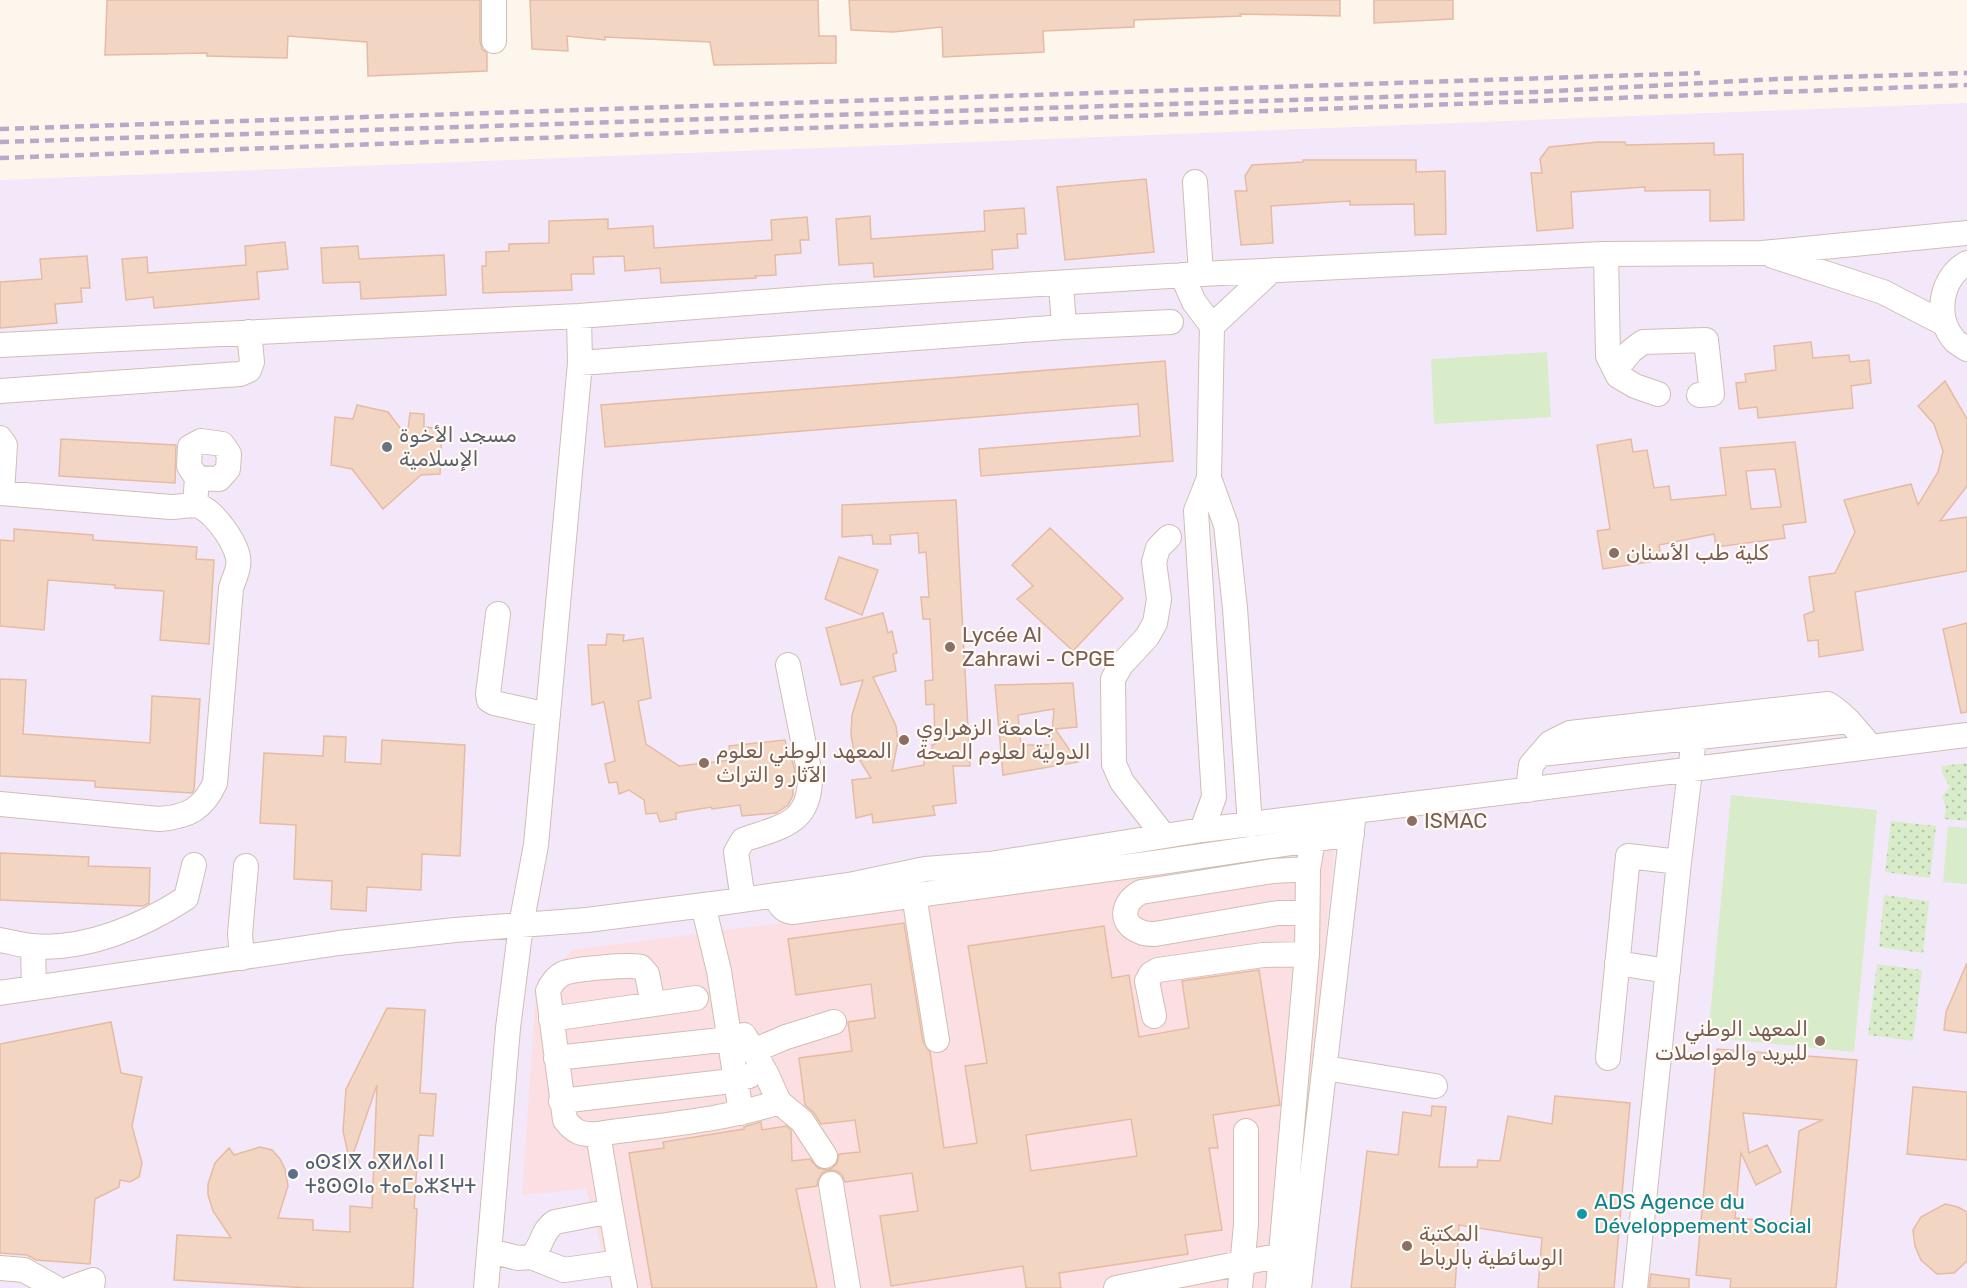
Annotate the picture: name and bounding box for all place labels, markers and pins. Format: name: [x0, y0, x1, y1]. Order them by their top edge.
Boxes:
place label: مسجد الأخوة الإسلامية: [399, 422, 517, 472]
marker: مسجد الأخوة الإسلامية: [380, 440, 394, 454]
place label: كلية طب الأسنان: [1626, 540, 1769, 565]
marker: كلية طب الأسنان: [1607, 546, 1621, 560]
place label: Lycée Al Zahrawi - CPGE: [962, 622, 1115, 671]
marker: Lycée Al Zahrawi - CPGE: [943, 640, 957, 654]
place label: جامعة الزهراوي الدولية لعلوم الصحة: [916, 715, 1091, 765]
marker: جامعة الزهراوي الدولية لعلوم الصحة: [897, 733, 911, 747]
place label: المعهد الوطني لعلوم الآثار و التراث: [716, 738, 892, 788]
marker: المعهد الوطني لعلوم الآثار و التراث: [697, 756, 711, 770]
place label: ISMAC: [1424, 808, 1487, 833]
marker: ISMAC: [1405, 814, 1419, 828]
place label: المعهد الوطني للبريد والمواصلات: [1655, 1016, 1808, 1066]
marker: المعهد الوطني للبريد والمواصلات: [1813, 1034, 1827, 1048]
place label: ⴰⵙⵉⵏⴳ ⴰⴳⵍⴷⴰⵏ ⵏ ⵜⵓⵙⵙⵏⴰ ⵜⴰⵎⴰⵣⵉⵖⵜ: [305, 1149, 476, 1198]
marker: ⴰⵙⵉⵏⴳ ⴰⴳⵍⴷⴰⵏ ⵏ ⵜⵓⵙⵙⵏⴰ ⵜⴰⵎⴰⵣⵉⵖⵜ: [286, 1167, 300, 1181]
place label: ADS Agence du Développement Social: [1594, 1189, 1812, 1238]
marker: ADS Agence du Développement Social: [1575, 1207, 1589, 1221]
place label: المكتبة الوسائطية بالرباط: [1419, 1221, 1564, 1270]
marker: المكتبة الوسائطية بالرباط: [1400, 1239, 1414, 1253]

